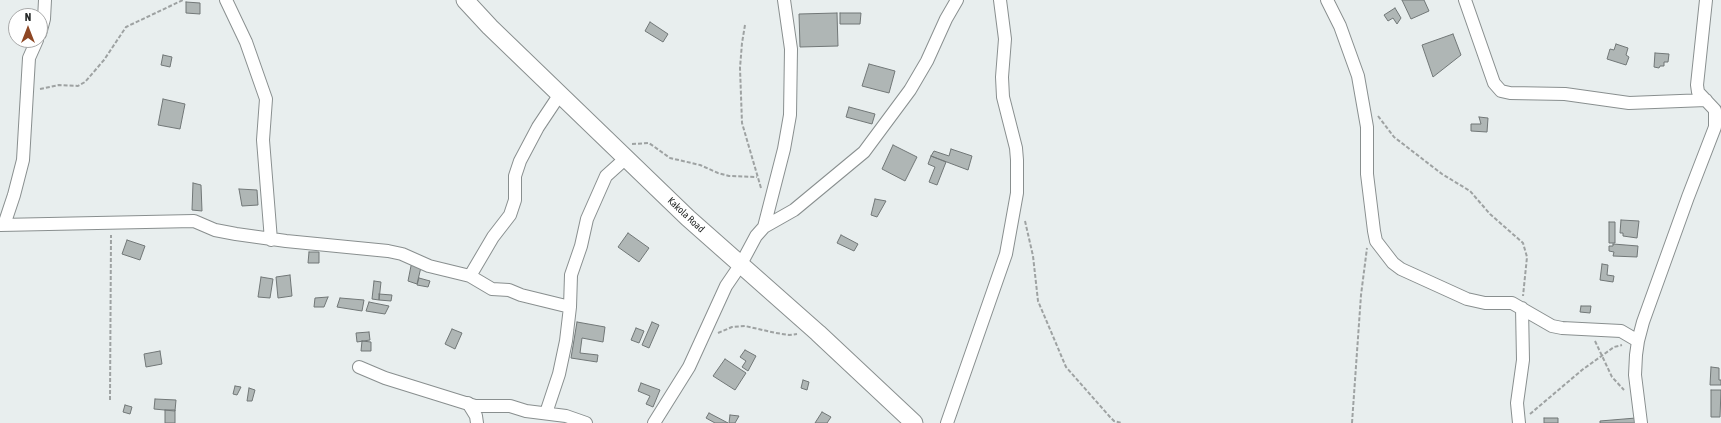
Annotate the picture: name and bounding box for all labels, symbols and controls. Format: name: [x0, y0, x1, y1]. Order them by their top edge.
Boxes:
north arrow: [8, 8, 48, 48]
text: N: [25, 11, 31, 23]
street label: Kakola Road: [665, 195, 707, 235]

